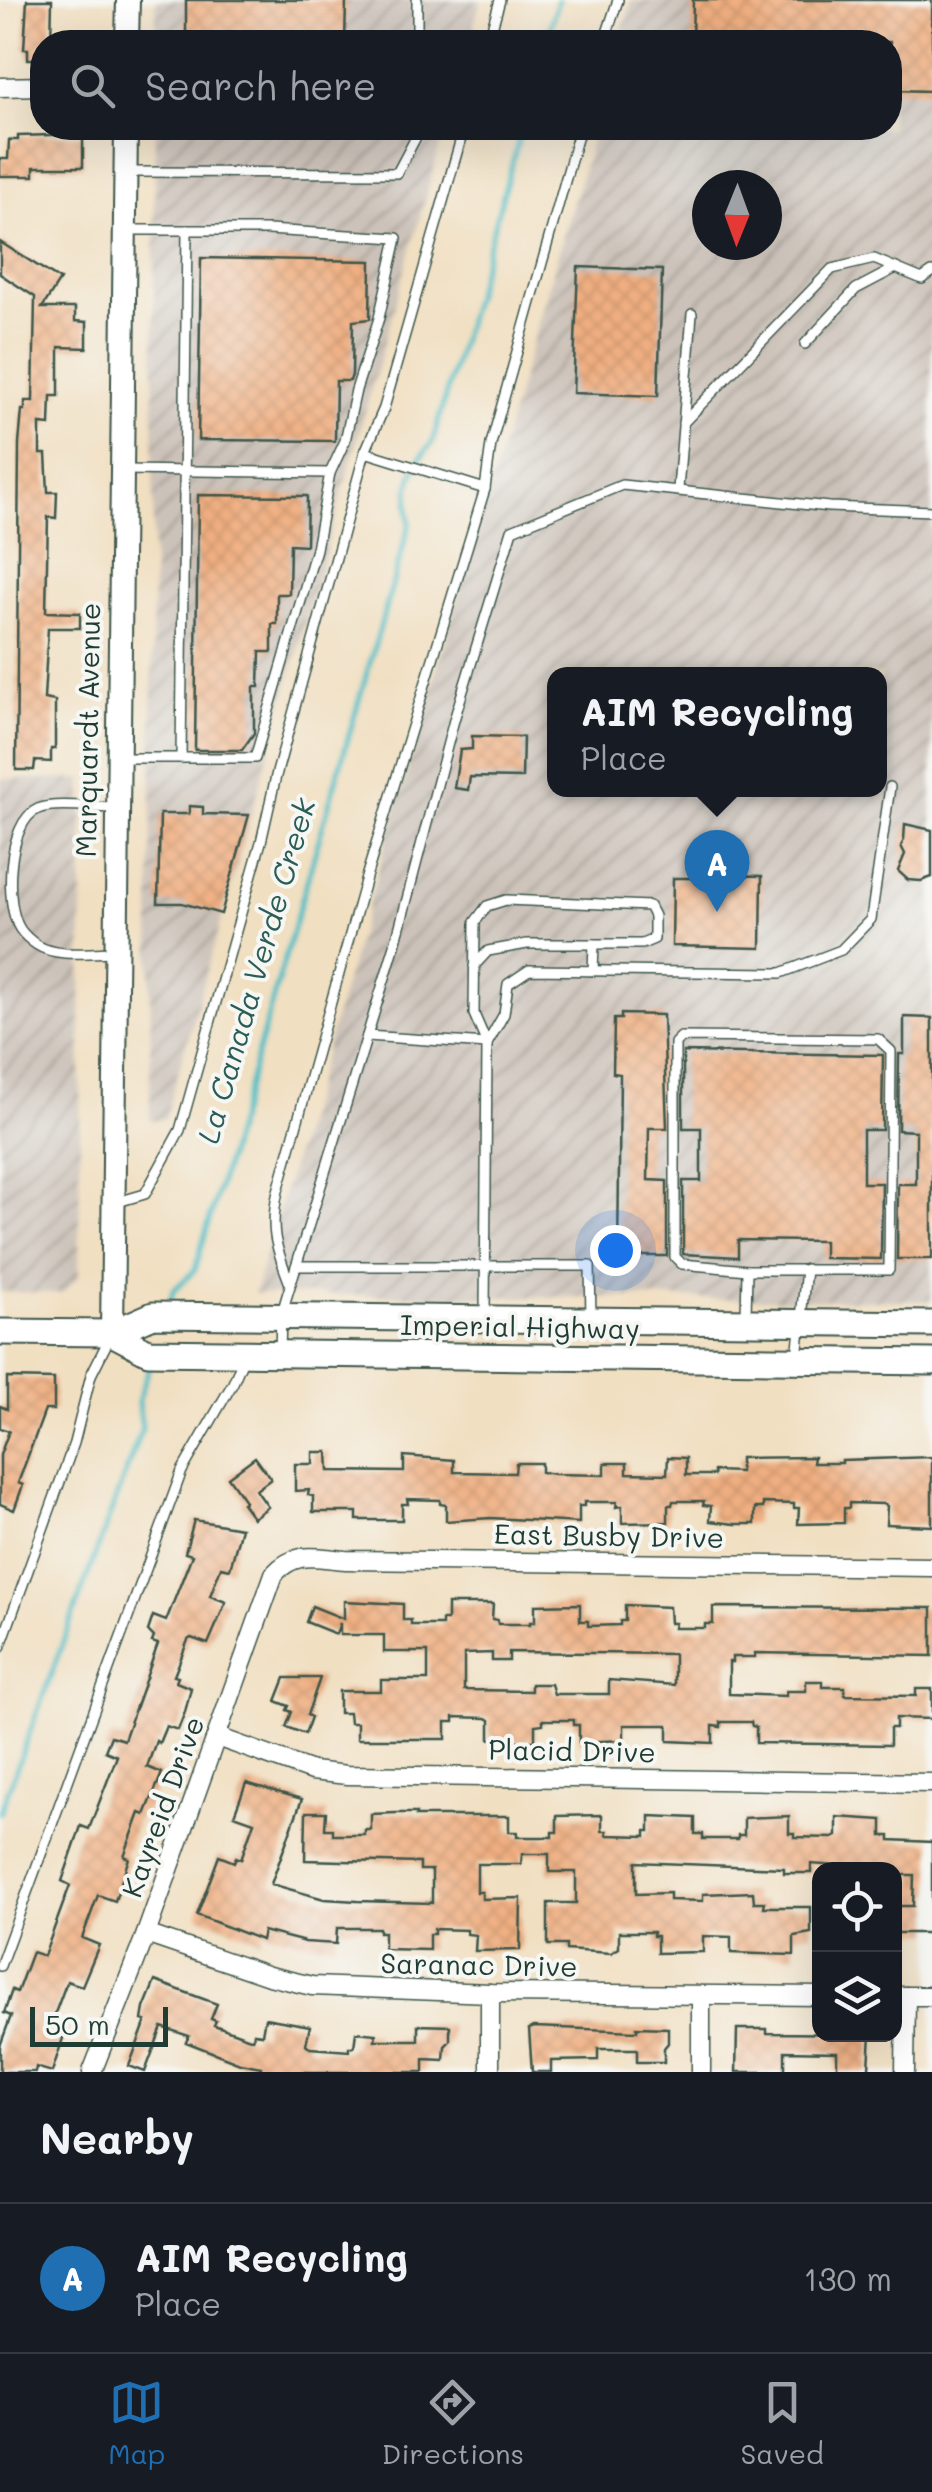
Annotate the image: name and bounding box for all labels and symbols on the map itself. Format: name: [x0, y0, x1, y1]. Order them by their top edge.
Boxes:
north arrow: [692, 170, 782, 260]
street label: Marquardt Avenue: [67, 602, 107, 858]
water label: La Canada Verde Creek: [187, 792, 324, 1148]
pin: A: [684, 830, 750, 912]
your location: [590, 1225, 641, 1276]
street label: Imperial Highway: [400, 1306, 640, 1346]
street label: East Busby Drive: [494, 1515, 724, 1555]
street label: Kayreid Drive: [113, 1711, 211, 1902]
street label: Placid Drive: [488, 1731, 656, 1769]
street label: Saranac Drive: [380, 1944, 578, 1984]
scale bar: [30, 2002, 168, 2046]

